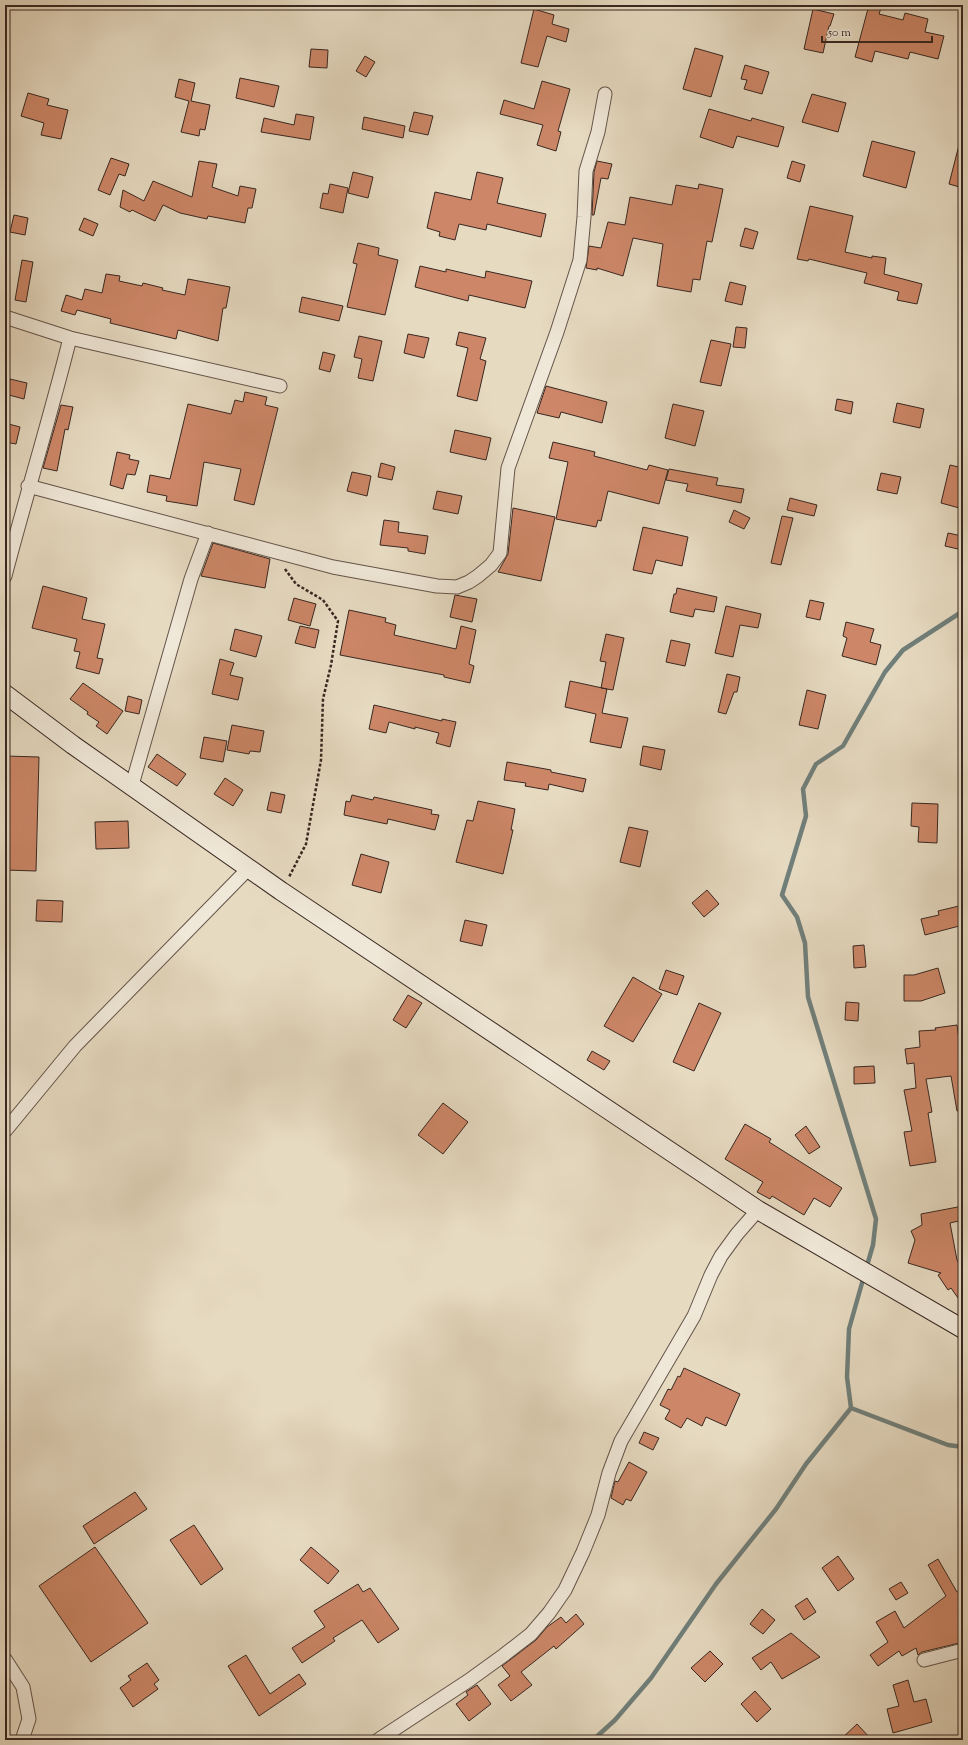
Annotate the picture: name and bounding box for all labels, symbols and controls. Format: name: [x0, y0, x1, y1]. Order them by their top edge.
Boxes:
scale bar: [822, 18, 932, 44]
text: 50 m: [827, 24, 851, 42]

